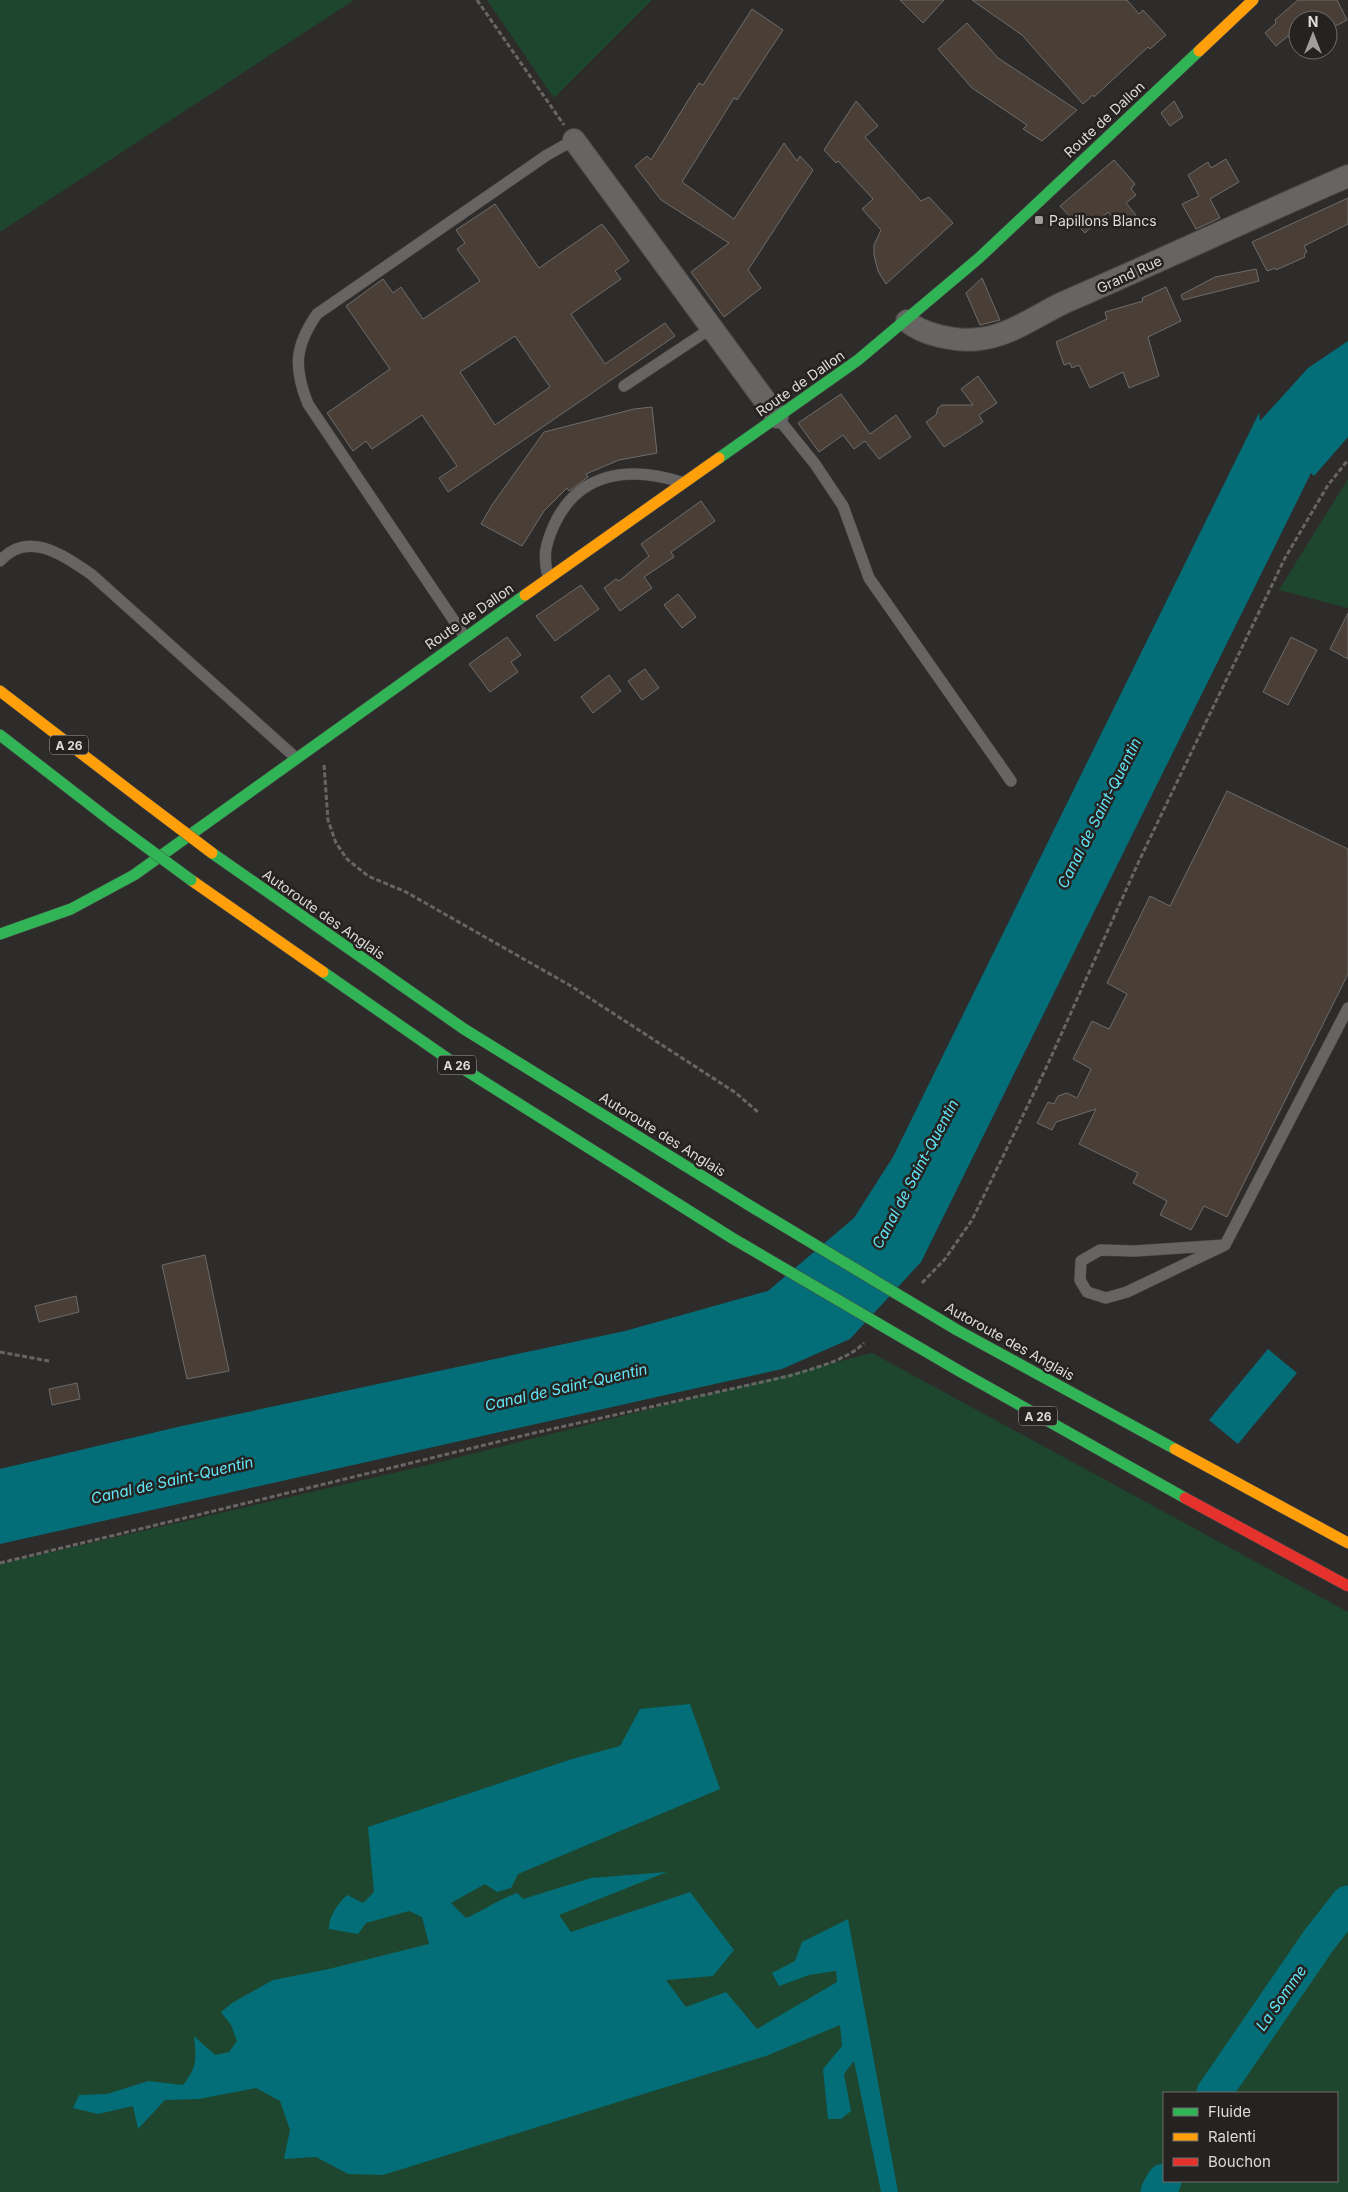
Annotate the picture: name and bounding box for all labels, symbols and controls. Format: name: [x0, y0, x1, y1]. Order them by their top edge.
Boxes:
north arrow: [1288, 10, 1338, 60]
text: N: [1308, 13, 1318, 30]
street label: Route de Dallon: [1060, 77, 1148, 161]
place label: Papillons Blancs: [1049, 212, 1157, 229]
marker: Papillons Blancs: [1033, 214, 1045, 226]
street label: Grand Rue: [1094, 252, 1164, 296]
street label: Route de Dallon: [752, 346, 848, 420]
street label: Route de Dallon: [421, 579, 517, 653]
water label: Canal de Saint-Quentin: [1053, 734, 1145, 891]
road number: A 26: [50, 736, 88, 754]
street label: Autoroute des Anglais: [259, 865, 389, 963]
road number: A 26: [438, 1056, 476, 1074]
street label: Autoroute des Anglais: [597, 1088, 729, 1180]
water label: Canal de Saint-Quentin: [868, 1096, 962, 1252]
street label: Autoroute des Anglais: [942, 1298, 1078, 1384]
water label: Canal de Saint-Quentin: [483, 1359, 649, 1415]
road number: A 26: [1019, 1406, 1057, 1425]
water label: Canal de Saint-Quentin: [89, 1452, 255, 1508]
water label: La Somme: [1252, 1962, 1310, 2034]
legend: [1163, 2092, 1338, 2182]
text: Fluide: [1208, 2102, 1251, 2121]
text: Ralenti: [1208, 2127, 1256, 2146]
text: Bouchon: [1208, 2152, 1271, 2171]

